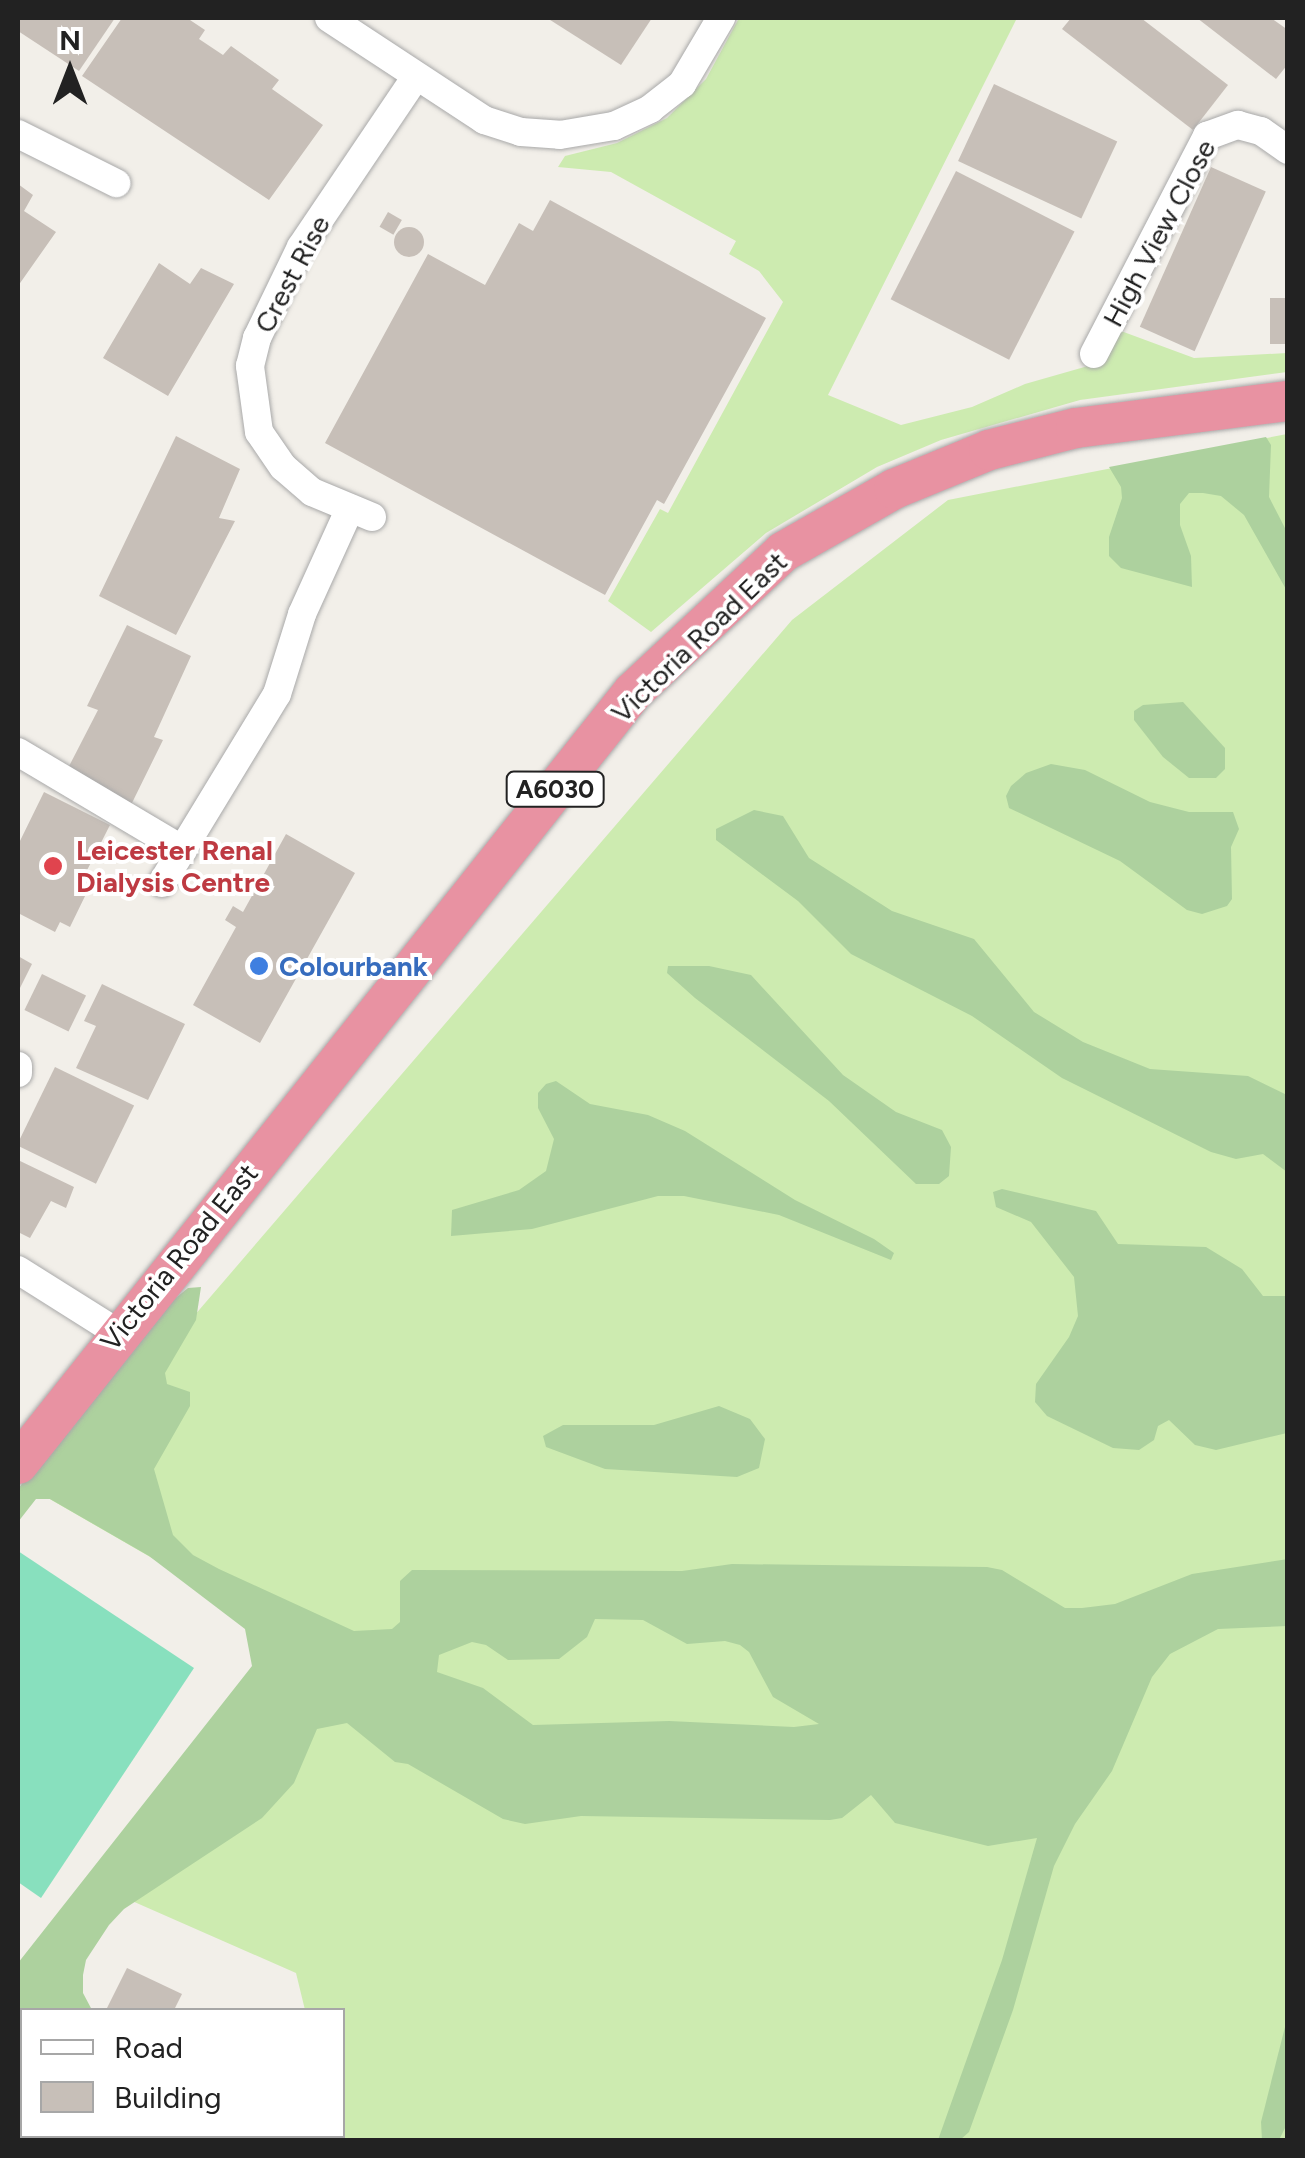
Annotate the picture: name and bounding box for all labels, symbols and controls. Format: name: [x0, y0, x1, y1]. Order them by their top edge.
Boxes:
north arrow: [20, 20, 120, 120]
text: N: [59, 23, 81, 57]
street label: High View Close: [1096, 134, 1222, 332]
street label: Crest Rise: [247, 210, 337, 338]
street label: Victoria Road East: [604, 545, 794, 729]
road number: A6030: [505, 769, 605, 809]
place label: Leicester Renal Dialysis Centre: [76, 833, 273, 899]
marker: Leicester Renal Dialysis Centre: [40, 853, 66, 879]
place label: Colourbank: [279, 949, 428, 983]
marker: Colourbank: [248, 955, 270, 977]
street label: Victoria Road East: [93, 1157, 265, 1357]
legend: [20, 2008, 345, 2138]
text: Road: [114, 2029, 183, 2066]
text: Building: [114, 2079, 222, 2116]

